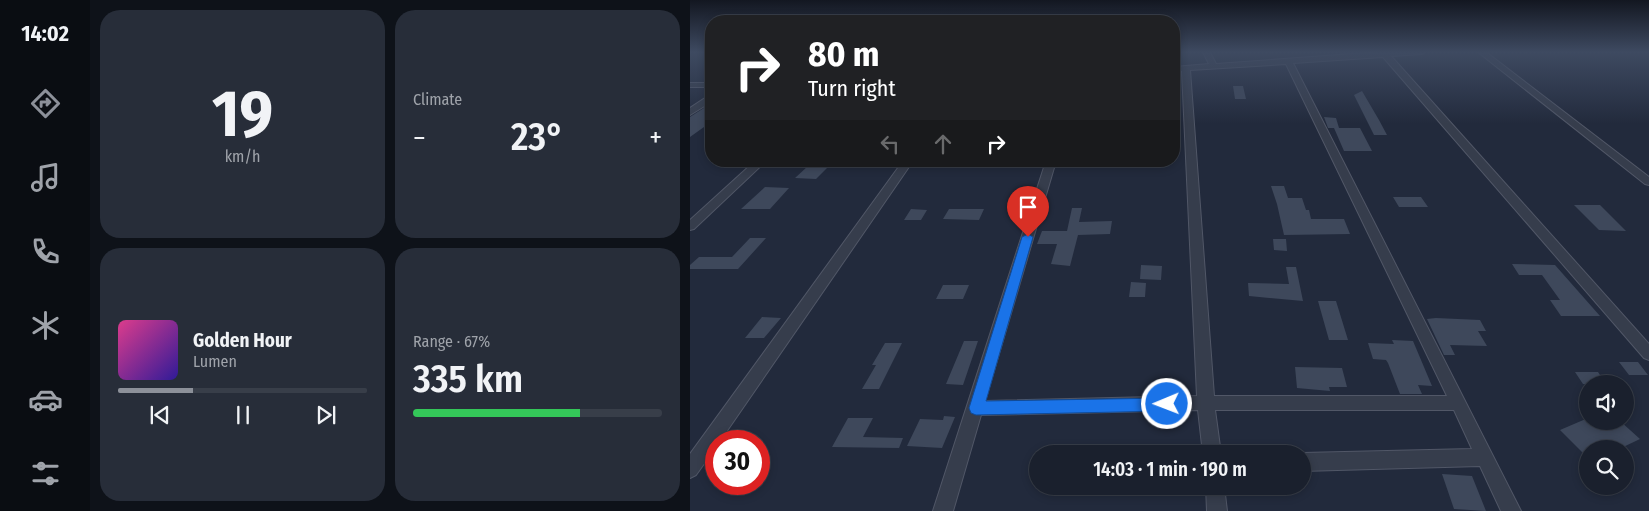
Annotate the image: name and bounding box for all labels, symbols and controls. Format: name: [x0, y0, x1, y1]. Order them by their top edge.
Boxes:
text: 14:02: [21, 20, 69, 47]
text: 80 m: [808, 33, 880, 75]
icon: right: [725, 35, 790, 100]
text: 19: [212, 75, 273, 153]
text: Turn right: [808, 75, 896, 102]
icon: directions: [28, 86, 63, 121]
text: Climate: [413, 90, 462, 109]
text: 23°: [511, 114, 564, 160]
text: −: [413, 121, 426, 154]
text: +: [649, 121, 662, 154]
icon: left: [876, 130, 904, 158]
icon: ahead: [929, 130, 957, 158]
icon: right: [982, 130, 1010, 158]
text: km/h: [225, 147, 260, 166]
icon: music: [28, 160, 63, 195]
pin: [1007, 186, 1049, 237]
icon: arrive: [1014, 193, 1042, 221]
icon: phone: [28, 234, 63, 269]
icon: climate: [28, 308, 63, 343]
text: Golden Hour: [193, 329, 292, 352]
text: Range · 67%: [413, 332, 490, 351]
text: Lumen: [193, 352, 237, 371]
text: 335 km: [413, 356, 523, 402]
map controls: [1579, 375, 1634, 495]
button: sound: [1579, 375, 1634, 430]
position arrow: [1140, 377, 1192, 429]
icon: car: [28, 382, 63, 417]
icon: previous: [146, 401, 174, 429]
icon: pause: [229, 401, 257, 429]
icon: next: [312, 401, 340, 429]
speed limit sign: 30: [705, 430, 770, 495]
button: search: [1579, 440, 1634, 495]
icon: filters: [28, 456, 63, 491]
text: 14:03 · 1 min · 190 m: [1093, 458, 1247, 481]

